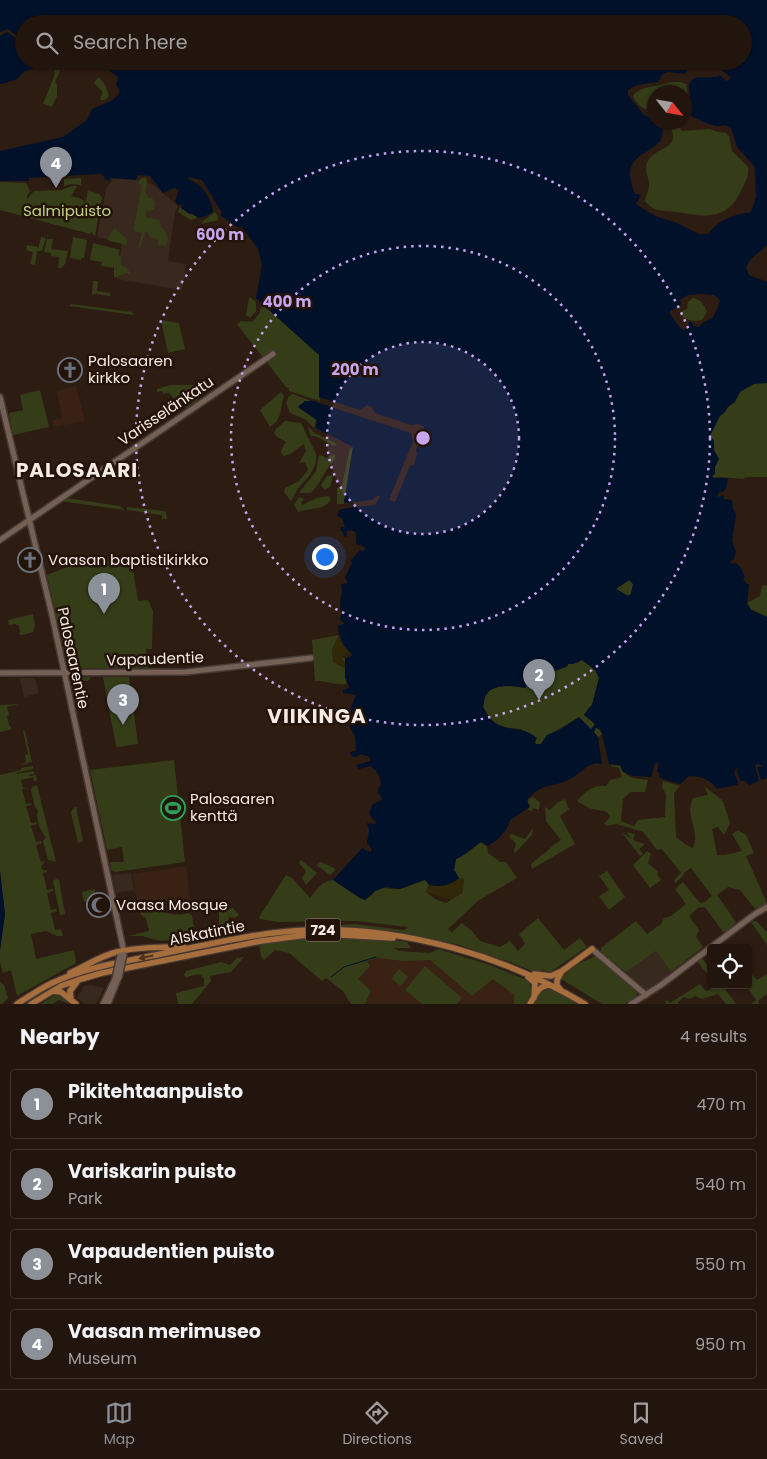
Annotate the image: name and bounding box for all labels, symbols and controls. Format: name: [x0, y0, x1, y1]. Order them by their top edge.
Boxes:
search box: [15, 15, 752, 70]
icon: search: [33, 29, 61, 57]
text: Search here: [73, 29, 187, 56]
north arrow: [647, 85, 692, 130]
pin: 4: [40, 147, 72, 188]
park label: Salmipuisto: [23, 200, 111, 221]
text: 600 m: [196, 224, 244, 245]
text: 400 m: [263, 291, 312, 312]
place label: Palosaaren kirkko: [88, 350, 173, 388]
church icon: Palosaaren kirkko: [57, 357, 83, 383]
text: 200 m: [331, 359, 379, 380]
street label: Varisselänkatu: [114, 371, 218, 450]
centre of rings: [414, 429, 432, 447]
district label: PALOSAARI: [16, 456, 138, 484]
your location: [312, 544, 338, 570]
church icon: Vaasan baptistikirkko: [17, 547, 43, 573]
place label: Vaasan baptistikirkko: [48, 549, 209, 570]
pin: 1: [88, 573, 120, 614]
street label: Palosaarentie: [52, 605, 94, 711]
street label: Vapaudentie: [106, 646, 204, 671]
pin: 2: [523, 659, 555, 700]
pin: 3: [107, 684, 139, 725]
district label: VIIKINGA: [267, 702, 367, 730]
place label: Palosaaren kenttä: [190, 788, 275, 826]
sports icon: Palosaaren kenttä: [160, 795, 186, 821]
mosque icon: Vaasa Mosque: [86, 892, 112, 918]
place label: Vaasa Mosque: [116, 894, 228, 915]
street label: Alskatintie: [167, 915, 247, 950]
road number: 724: [306, 918, 340, 942]
map controls: [707, 944, 752, 989]
button: locate: [707, 944, 752, 989]
one-way arrow: [139, 953, 154, 961]
text: Nearby: [20, 1022, 100, 1051]
text: 4 results: [680, 1025, 747, 1048]
text: Pikitehtaanpuisto: [68, 1078, 243, 1105]
text: 1: [34, 1093, 40, 1116]
text: 470 m: [696, 1093, 746, 1116]
text: Park: [68, 1107, 102, 1130]
text: Variskarin puisto: [68, 1158, 236, 1185]
text: 2: [32, 1173, 42, 1196]
text: 540 m: [695, 1173, 746, 1196]
text: Park: [68, 1187, 102, 1210]
text: Vapaudentien puisto: [68, 1238, 274, 1265]
text: 3: [32, 1253, 42, 1276]
text: 550 m: [695, 1253, 746, 1276]
text: Park: [68, 1267, 102, 1290]
text: Vaasan merimuseo: [68, 1318, 261, 1345]
text: 4: [32, 1333, 42, 1356]
text: 950 m: [695, 1333, 746, 1356]
text: Museum: [68, 1347, 137, 1370]
tab: Map: [104, 1399, 135, 1450]
tab: Directions: [342, 1399, 412, 1450]
tab: Saved: [619, 1399, 663, 1450]

